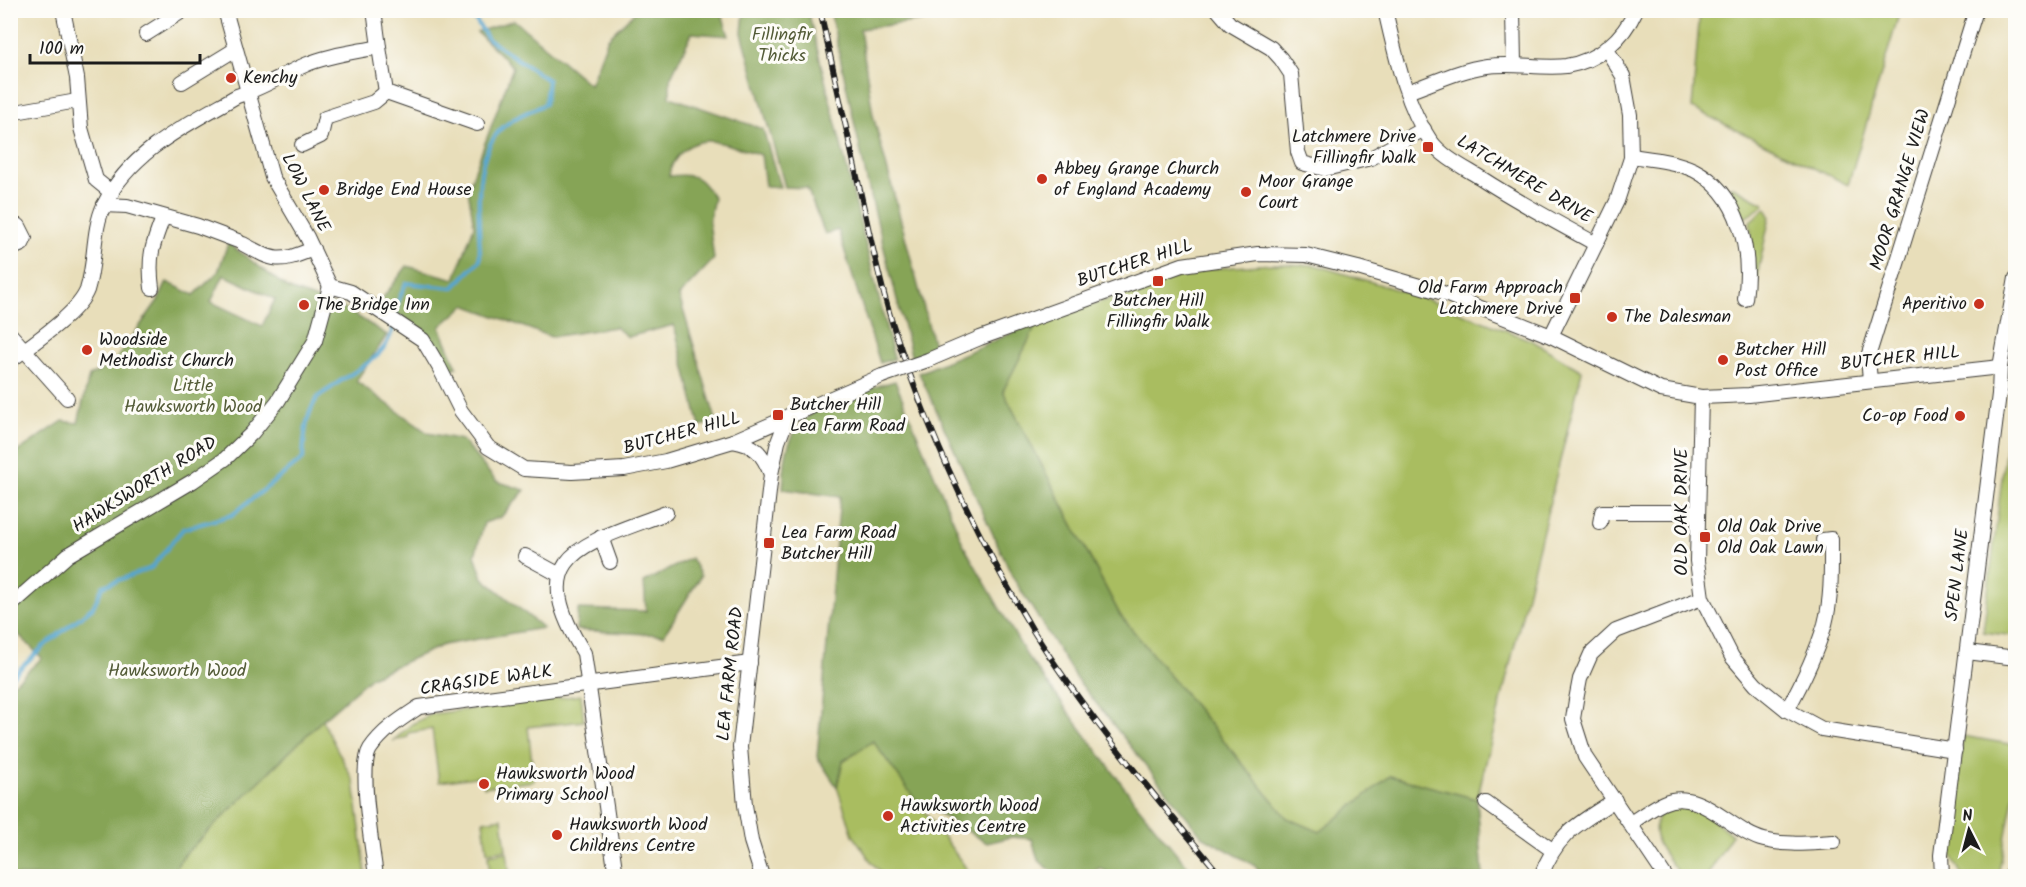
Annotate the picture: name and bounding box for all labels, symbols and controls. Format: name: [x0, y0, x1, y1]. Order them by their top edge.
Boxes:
park label: Fillingfir Thicks: [752, 21, 813, 71]
scale bar: [30, 27, 200, 65]
text: 100 m: [39, 35, 84, 64]
place label: Kenchy: [243, 64, 298, 93]
marker: Kenchy: [224, 71, 238, 85]
street label: MOOR GRANGE VIEW: [1863, 106, 1939, 274]
place label: Latchmere Drive Fillingfir Walk: [1292, 123, 1417, 173]
street label: LATCHMERE DRIVE: [1451, 128, 1598, 232]
marker: Latchmere Drive Fillingfir Walk: [1421, 140, 1435, 154]
street label: LOW LANE: [273, 148, 338, 238]
place label: Abbey Grange Church of England Academy: [1054, 155, 1219, 205]
place label: Moor Grange Court: [1258, 168, 1353, 218]
marker: Abbey Grange Church of England Academy: [1035, 172, 1049, 186]
place label: Bridge End House: [336, 176, 472, 205]
marker: Bridge End House: [317, 183, 331, 197]
marker: Moor Grange Court: [1239, 185, 1253, 199]
street label: BUTCHER HILL: [1073, 232, 1197, 296]
marker: Butcher Hill Fillingfir Walk: [1151, 274, 1165, 288]
place label: Old Farm Approach Latchmere Drive: [1418, 274, 1563, 324]
place label: Butcher Hill Fillingfir Walk: [1107, 287, 1210, 337]
place label: Aperitivo: [1902, 290, 1967, 319]
place label: The Bridge Inn: [316, 291, 430, 320]
marker: Old Farm Approach Latchmere Drive: [1568, 291, 1582, 305]
marker: Aperitivo: [1972, 297, 1986, 311]
marker: The Bridge Inn: [297, 298, 311, 312]
place label: The Dalesman: [1624, 303, 1731, 332]
marker: The Dalesman: [1605, 310, 1619, 324]
place label: Woodside Methodist Church: [99, 326, 234, 376]
place label: Butcher Hill Post Office: [1735, 336, 1827, 386]
street label: BUTCHER HILL: [1839, 338, 1961, 380]
marker: Woodside Methodist Church: [80, 343, 94, 357]
marker: Butcher Hill Post Office: [1716, 353, 1730, 367]
park label: Little Hawksworth Wood: [124, 372, 263, 422]
place label: Butcher Hill Lea Farm Road: [790, 391, 906, 441]
place label: Co-op Food: [1862, 402, 1949, 431]
street label: BUTCHER HILL: [620, 404, 744, 464]
marker: Butcher Hill Lea Farm Road: [771, 408, 785, 422]
marker: Co-op Food: [1953, 409, 1967, 423]
street label: HAWKSWORTH ROAD: [67, 429, 223, 541]
street label: OLD OAK DRIVE: [1668, 448, 1697, 576]
place label: Old Oak Drive Old Oak Lawn: [1717, 513, 1824, 563]
place label: Lea Farm Road Butcher Hill: [781, 519, 897, 569]
street label: SPEN LANE: [1938, 527, 1978, 623]
marker: Old Oak Drive Old Oak Lawn: [1698, 530, 1712, 544]
marker: Lea Farm Road Butcher Hill: [762, 536, 776, 550]
street label: LEA FARM ROAD: [710, 605, 753, 743]
park label: Hawksworth Wood: [108, 657, 247, 686]
street label: CRAGSIDE WALK: [418, 657, 554, 705]
place label: Hawksworth Wood Primary School: [496, 760, 635, 810]
marker: Hawksworth Wood Primary School: [477, 777, 491, 791]
place label: Hawksworth Wood Activities Centre: [900, 792, 1039, 842]
north arrow: [1939, 800, 1999, 860]
text: N: [1961, 804, 1974, 830]
marker: Hawksworth Wood Activities Centre: [881, 809, 895, 823]
place label: Hawksworth Wood Childrens Centre: [569, 811, 708, 861]
marker: Hawksworth Wood Childrens Centre: [550, 828, 564, 842]

